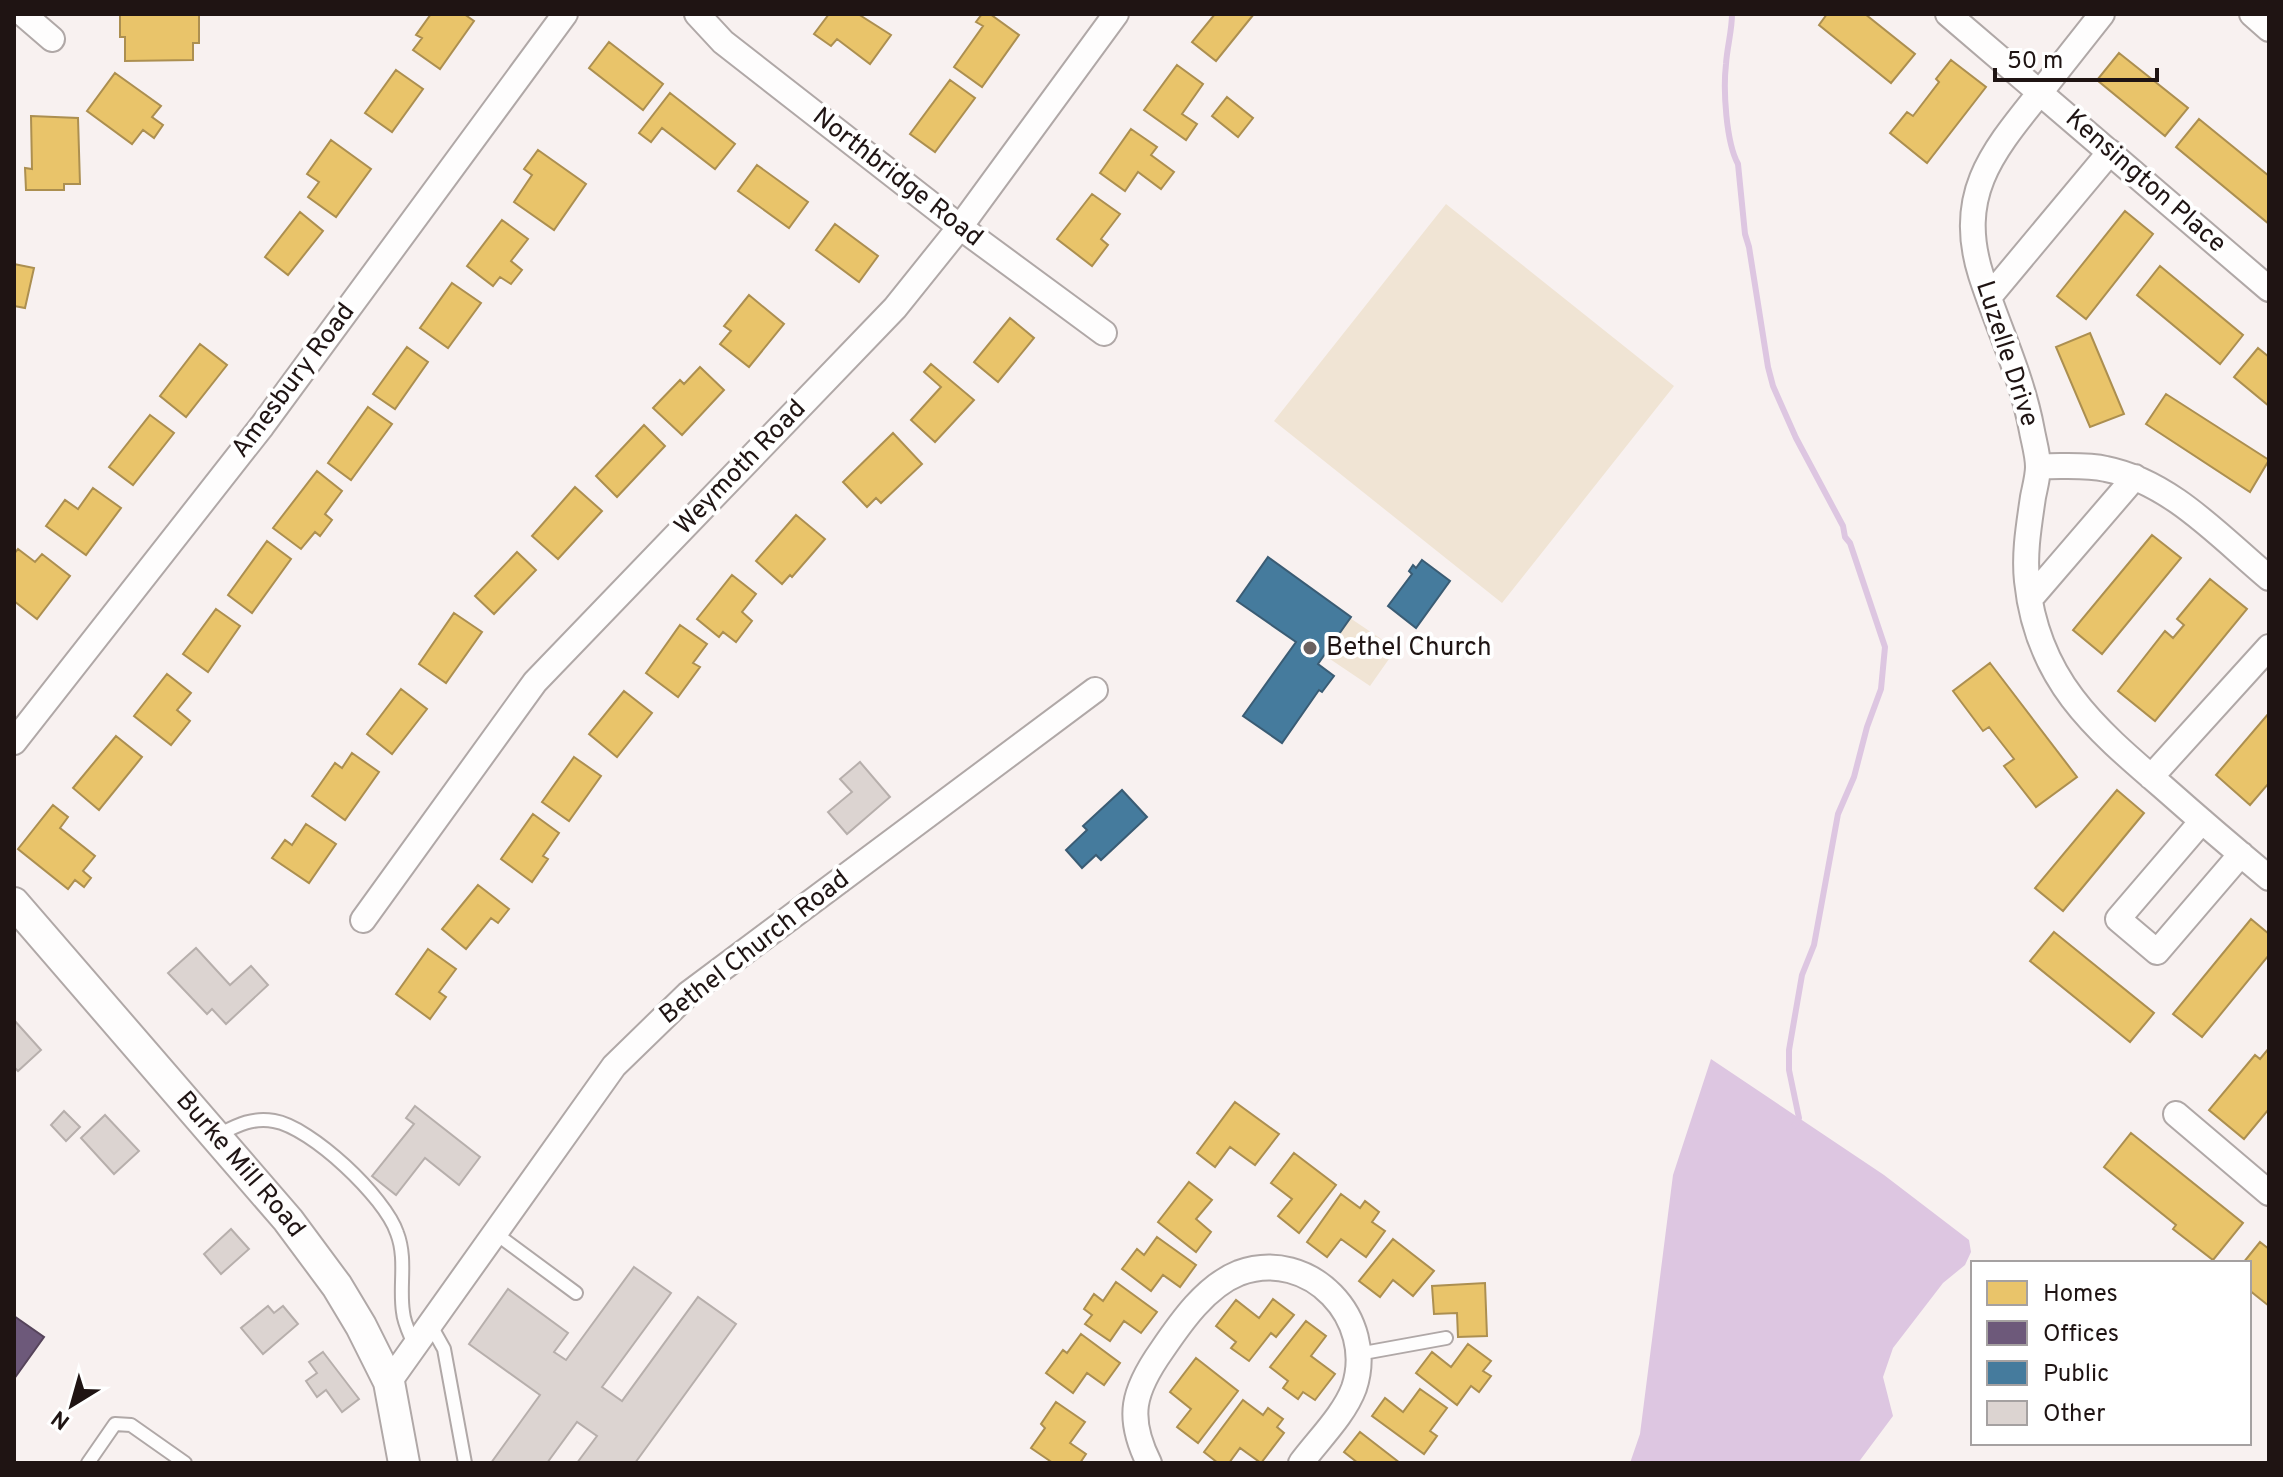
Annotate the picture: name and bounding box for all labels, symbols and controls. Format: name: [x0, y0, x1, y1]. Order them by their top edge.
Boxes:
scale bar: [1995, 32, 2157, 82]
text: 50 m: [2007, 47, 2063, 77]
street label: Northbridge Road: [805, 101, 989, 255]
street label: Kensington Place: [2058, 103, 2232, 261]
street label: Luzelle Drive: [1967, 277, 2045, 431]
street label: Amesbury Road: [225, 297, 363, 465]
street label: Weymoth Road: [668, 393, 814, 543]
place label: Bethel Church: [1326, 632, 1492, 665]
marker: Bethel Church: [1301, 639, 1319, 657]
street label: Bethel Church Road: [653, 864, 857, 1032]
street label: Burke Mill Road: [168, 1085, 312, 1244]
legend: [1971, 1261, 2251, 1445]
text: Homes: [2043, 1280, 2118, 1310]
text: Offices: [2043, 1320, 2119, 1350]
text: Public: [2043, 1360, 2109, 1390]
north arrow: [32, 1365, 112, 1445]
text: Other: [2043, 1400, 2105, 1430]
text: N: [47, 1403, 76, 1435]

